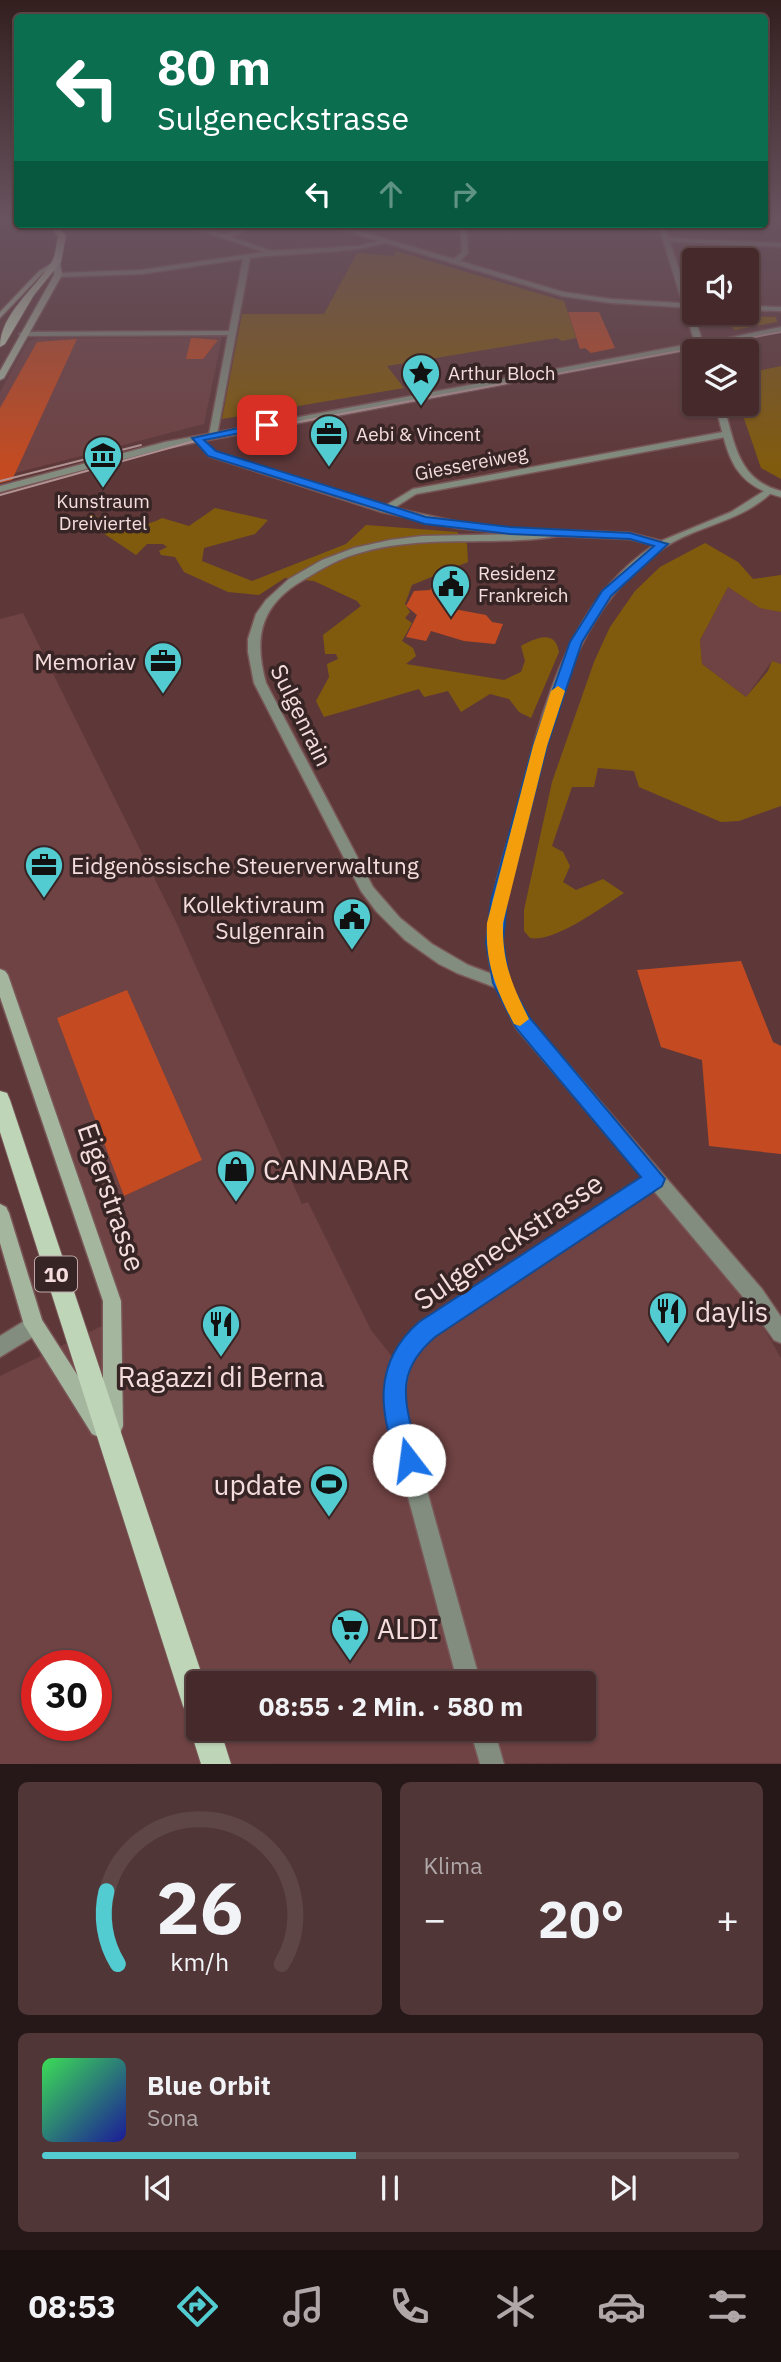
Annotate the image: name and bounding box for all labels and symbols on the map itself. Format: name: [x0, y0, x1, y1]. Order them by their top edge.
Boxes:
place icon: Arthur Bloch: [400, 352, 442, 407]
place label: Arthur Bloch: [448, 361, 556, 385]
pin: [237, 395, 297, 455]
office icon: Aebi & Vincent: [308, 413, 350, 468]
place label: Aebi & Vincent: [356, 422, 481, 446]
museum icon: Kunstraum Dreiviertel: [82, 434, 124, 489]
street label: Giessereiweg: [413, 440, 529, 486]
place label: Kunstraum Dreiviertel: [56, 489, 150, 535]
place label: Residenz Frankreich: [478, 561, 569, 607]
public building icon: Residenz Frankreich: [430, 563, 472, 618]
office icon: Memoriav: [142, 640, 184, 695]
place label: Memoriav: [34, 646, 136, 676]
street label: Sulgenrain: [264, 659, 340, 771]
office icon: Eidgenössische Steuerverwaltung: [23, 844, 65, 899]
place label: Eidgenössische Steuerverwaltung: [71, 850, 419, 880]
place label: Kollektivraum Sulgenrain: [182, 889, 325, 945]
public building icon: Kollektivraum Sulgenrain: [331, 896, 373, 951]
street label: Eigerstrasse: [69, 1118, 155, 1276]
shop icon: CANNABAR: [215, 1148, 257, 1203]
place label: CANNABAR: [263, 1151, 410, 1188]
street label: Sulgeneckstrasse: [406, 1164, 610, 1318]
road number: 10: [35, 1256, 77, 1292]
restaurant icon: daylis: [647, 1290, 689, 1345]
place label: daylis: [695, 1293, 768, 1330]
restaurant icon: Ragazzi di Berna: [200, 1303, 242, 1358]
place label: Ragazzi di Berna: [118, 1358, 324, 1395]
position arrow: [372, 1423, 446, 1497]
sports icon: update: [308, 1463, 350, 1518]
place label: update: [214, 1466, 302, 1503]
supermarket icon: ALDI: [329, 1607, 371, 1662]
place label: ALDI: [377, 1610, 439, 1647]
speed limit sign: 30: [21, 1650, 112, 1741]

